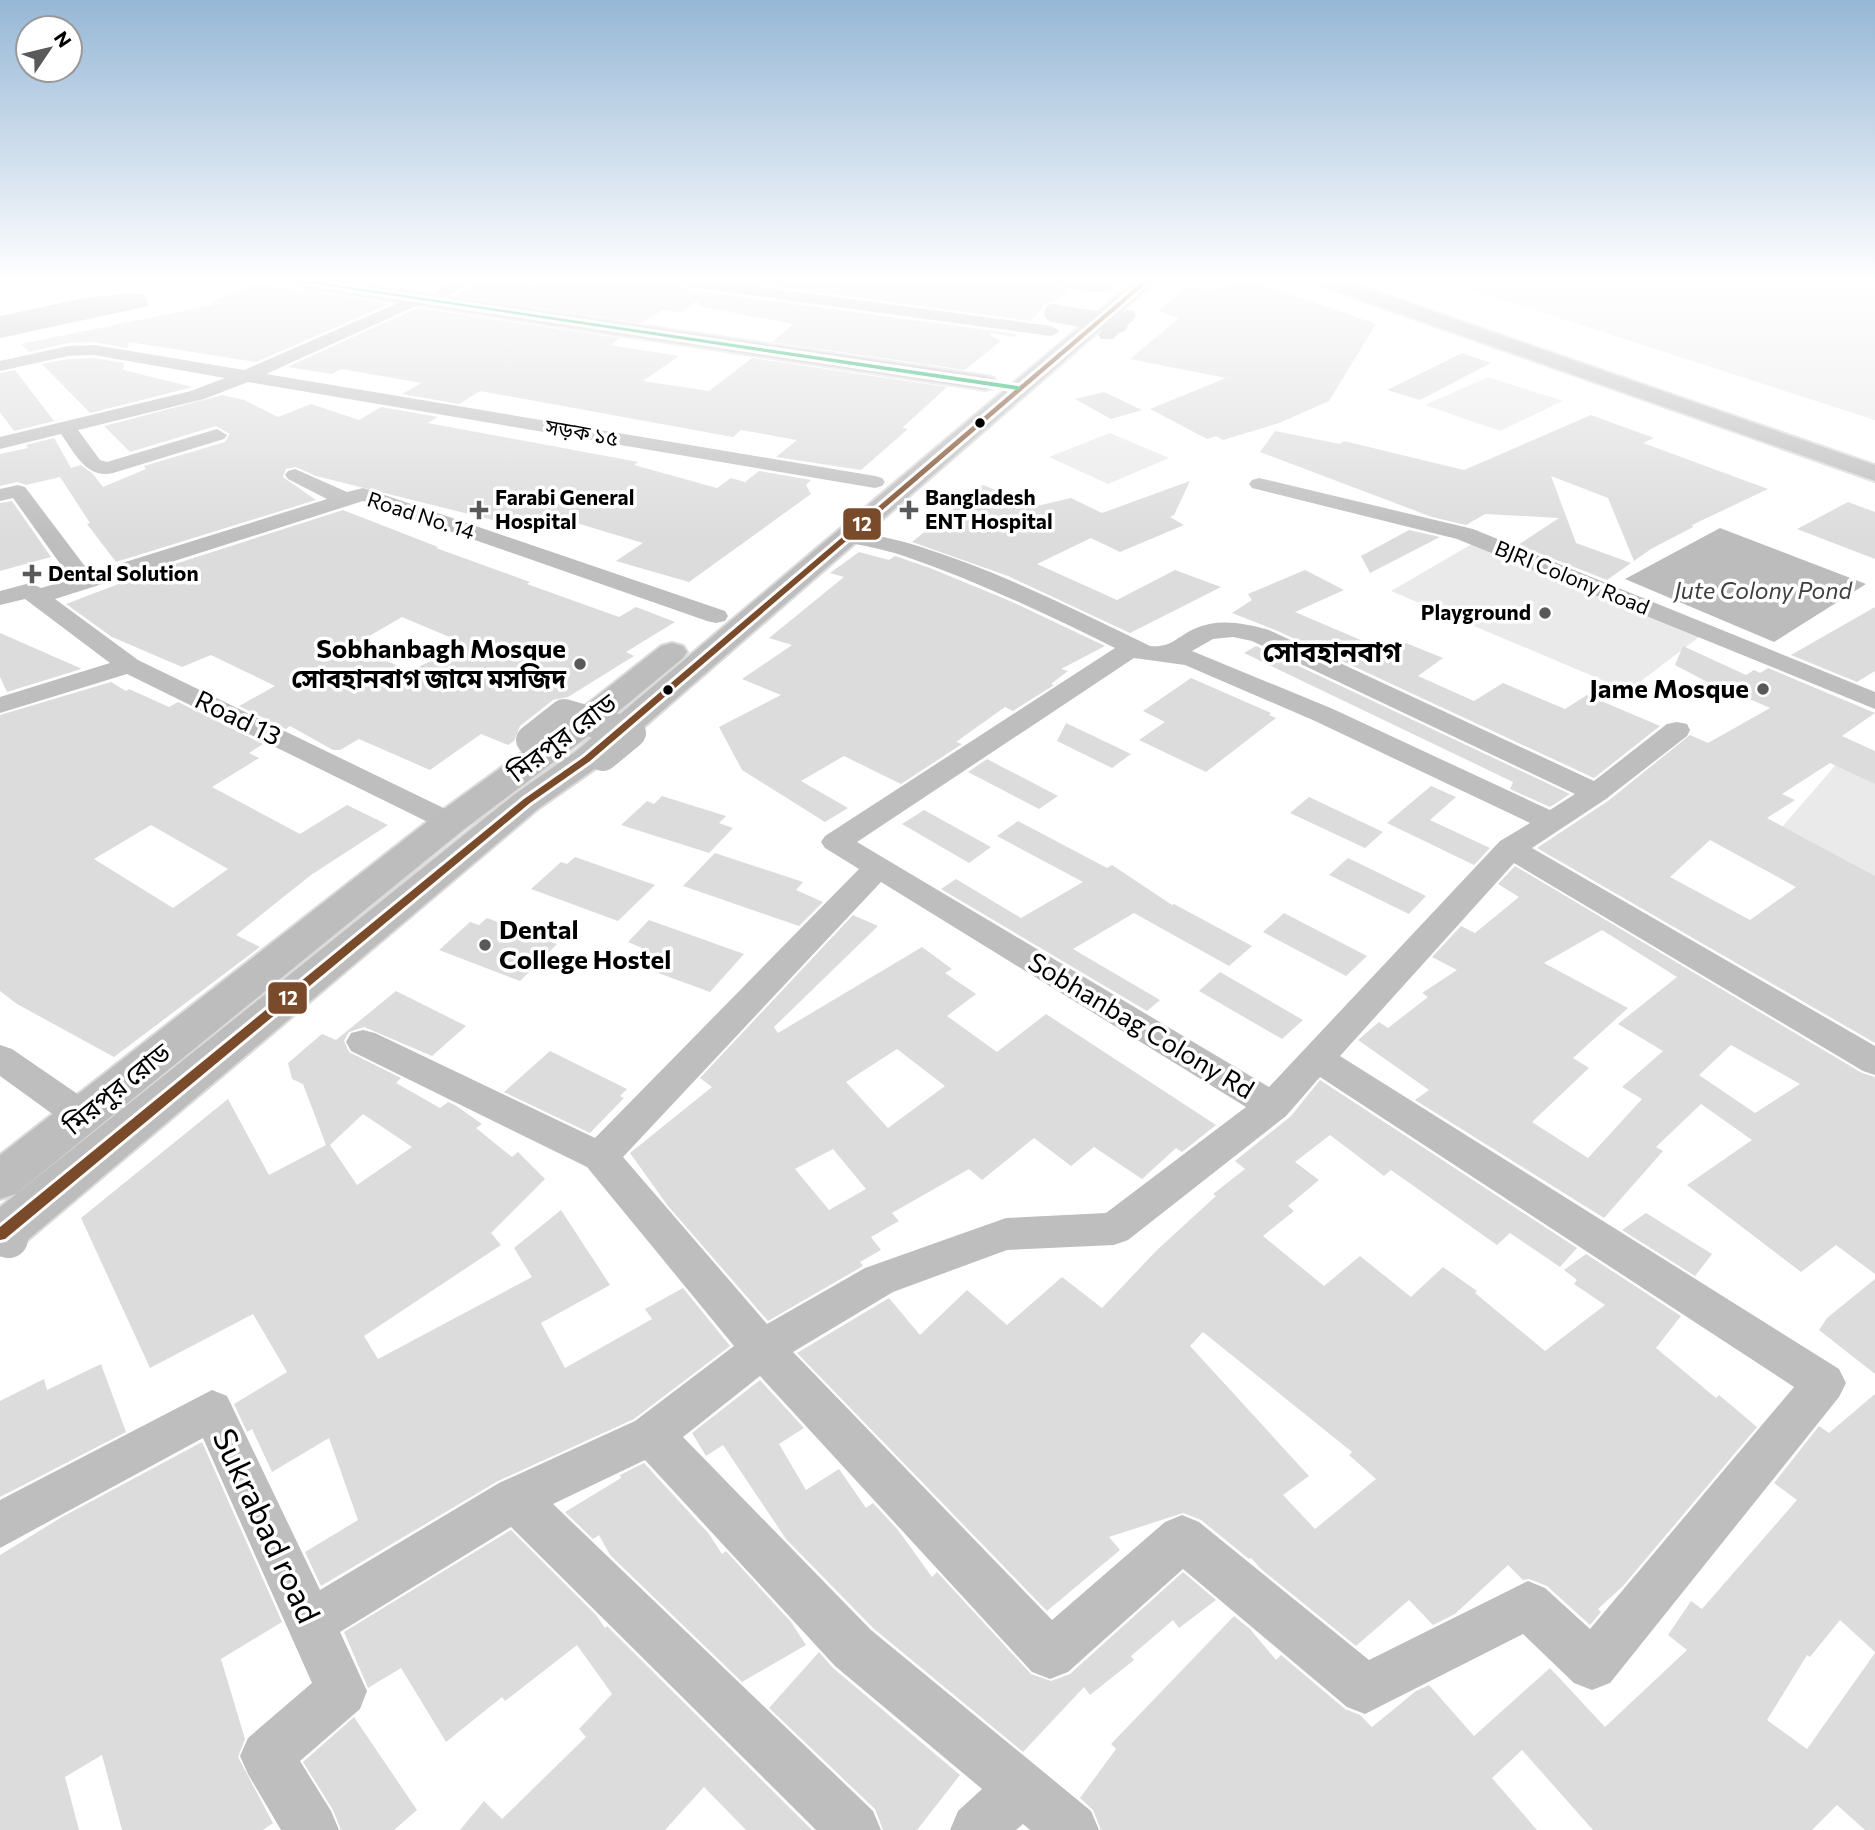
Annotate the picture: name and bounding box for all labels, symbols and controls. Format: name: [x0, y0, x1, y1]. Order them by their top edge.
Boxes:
north arrow: [14, 14, 84, 84]
text: N: [50, 27, 77, 51]
street label: সড়ক ১৫: [543, 413, 621, 450]
unlabelled marker: [973, 416, 987, 430]
place label: Farabi General Hospital: [495, 484, 634, 533]
place label: Bangladesh ENT Hospital: [925, 484, 1053, 533]
street label: Road No. 14: [365, 485, 479, 544]
marker: Farabi General Hospital: [469, 500, 489, 520]
marker: Bangladesh ENT Hospital: [899, 500, 919, 520]
line badge: 12: [842, 507, 882, 541]
text: 12: [852, 512, 872, 535]
street label: BJRI Colony Road: [1492, 534, 1653, 619]
place label: Dental Solution: [48, 560, 199, 585]
marker: Dental Solution: [22, 564, 42, 584]
water label: Jute Colony Pond: [1672, 576, 1854, 604]
place label: Playground: [1421, 599, 1531, 624]
marker: Playground: [1537, 605, 1553, 621]
place label: Sobhanbagh Mosque সোবহানবাগ জামে মসজিদ: [291, 632, 567, 693]
district label: সোবহানবাগ: [1263, 634, 1402, 668]
marker: Sobhanbagh Mosque সোবহানবাগ জামে মসজিদ: [572, 656, 588, 672]
place label: Jame Mosque: [1590, 672, 1749, 703]
marker: Jame Mosque: [1755, 681, 1771, 697]
street label: Road 13: [191, 683, 287, 751]
unlabelled marker: [661, 683, 675, 697]
street label: মিরপুর রোড: [500, 686, 622, 789]
place label: Dental College Hostel: [499, 913, 671, 974]
marker: Dental College Hostel: [477, 937, 493, 953]
street label: Sobhanbag Colony Rd: [1023, 945, 1260, 1104]
line badge: 12: [267, 981, 308, 1015]
text: 12: [278, 986, 298, 1009]
street label: মিরপুর রোড: [56, 1035, 176, 1141]
street label: Sukrabad road: [205, 1422, 330, 1629]

